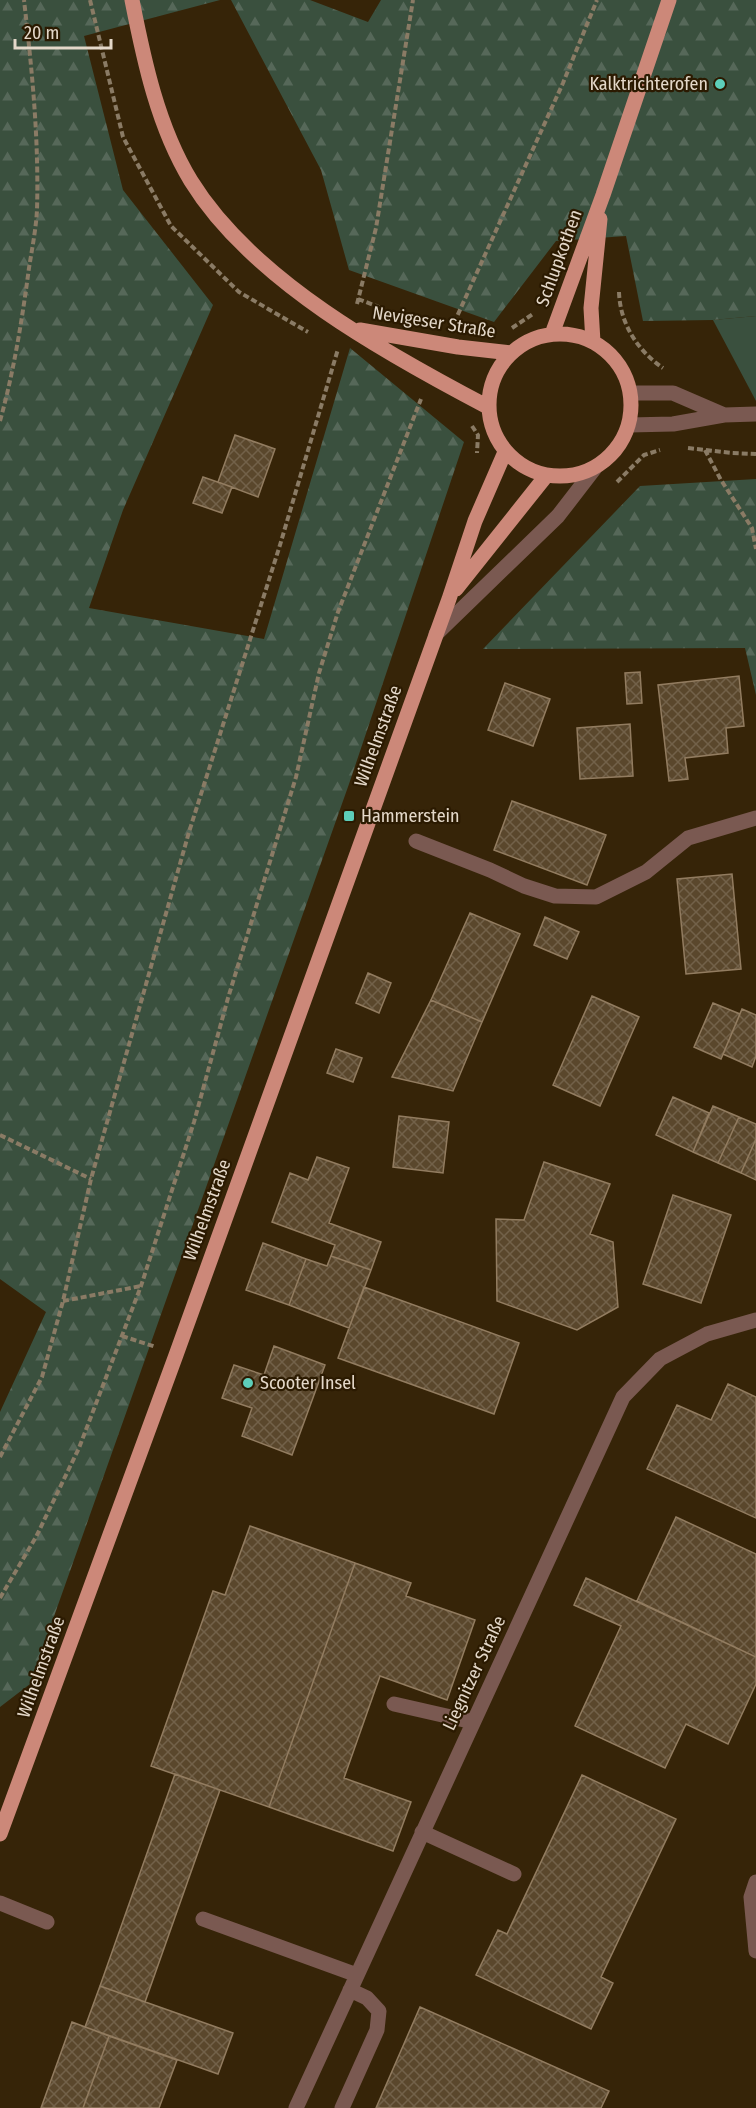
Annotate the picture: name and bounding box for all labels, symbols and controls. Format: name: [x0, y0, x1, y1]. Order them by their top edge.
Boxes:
scale bar: [15, 12, 111, 50]
text: 20 m: [24, 22, 59, 44]
place label: Kalktrichterofen: [589, 73, 708, 95]
marker: Kalktrichterofen: [713, 77, 727, 91]
street label: Schlupkothen: [531, 207, 587, 309]
street label: Nevigeser Straße: [371, 301, 497, 343]
street label: Wilhelmstraße: [349, 682, 407, 790]
place label: Hammerstein: [361, 805, 460, 827]
marker: Hammerstein: [342, 809, 356, 823]
street label: Wilhelmstraße: [178, 1156, 236, 1264]
place label: Scooter Insel: [260, 1372, 356, 1394]
marker: Scooter Insel: [241, 1376, 255, 1390]
street label: Liegnitzer Straße: [438, 1612, 510, 1734]
street label: Wilhelmstraße: [12, 1613, 70, 1721]

